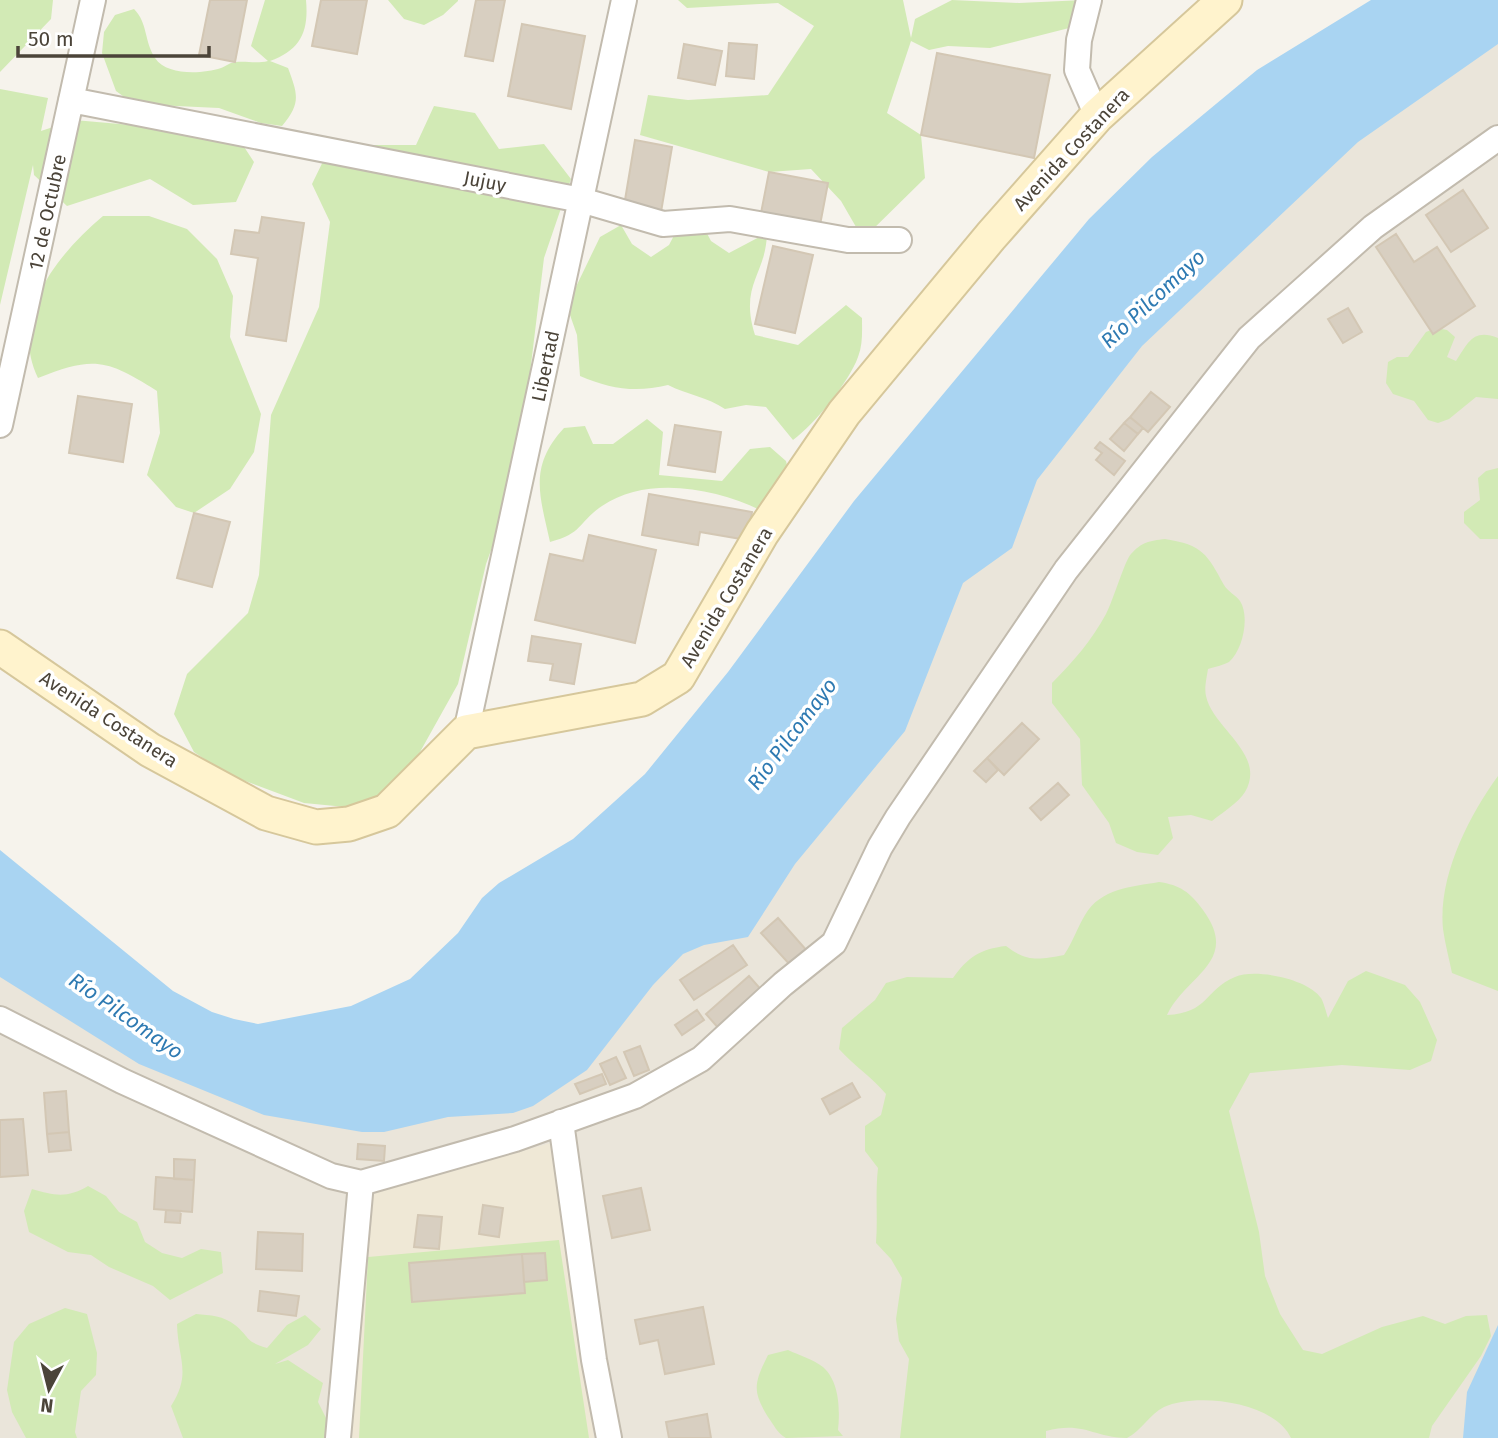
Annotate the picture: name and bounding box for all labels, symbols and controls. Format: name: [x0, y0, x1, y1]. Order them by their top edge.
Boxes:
scale bar: [18, 14, 208, 58]
text: 50 m: [28, 26, 74, 52]
street label: Avenida Costanera: [1009, 83, 1134, 216]
street label: 12 de Octubre: [24, 152, 71, 272]
street label: Jujuy: [462, 166, 509, 197]
water label: Río Pilcomayo: [1095, 244, 1211, 354]
street label: Libertad: [527, 328, 564, 404]
street label: Avenida Costanera: [675, 523, 777, 672]
street label: Avenida Costanera: [36, 666, 182, 773]
water label: Río Pilcomayo: [741, 673, 843, 795]
water label: Río Pilcomayo: [64, 967, 188, 1065]
north arrow: [14, 1354, 84, 1424]
text: N: [39, 1393, 55, 1418]

